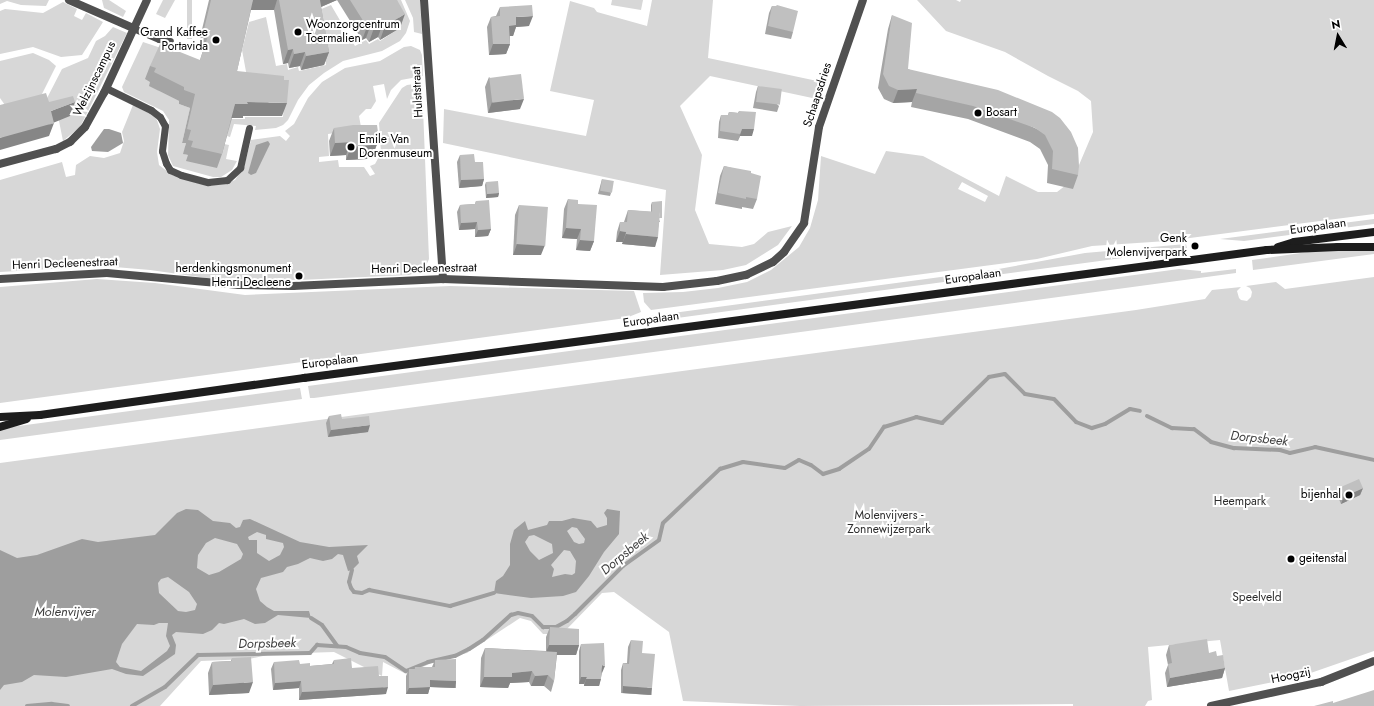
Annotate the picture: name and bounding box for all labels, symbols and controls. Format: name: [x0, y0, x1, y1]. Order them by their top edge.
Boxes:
north arrow: [1318, 16, 1358, 56]
text: N: [1330, 16, 1342, 33]
place label: Woonzorgcentrum Toermalien: [306, 18, 400, 46]
place label: Grand Kaffee Portavida: [140, 26, 208, 54]
marker: Woonzorgcentrum Toermalien: [293, 27, 303, 37]
marker: Grand Kaffee Portavida: [211, 35, 221, 45]
street label: Welzijnscampus: [71, 39, 119, 119]
street label: Schaapsdries: [801, 61, 835, 129]
street label: Hulststraat: [409, 66, 427, 118]
place label: Bosart: [986, 106, 1017, 120]
marker: Bosart: [973, 108, 983, 118]
place label: Emile Van Dorenmuseum: [359, 133, 432, 161]
marker: Emile Van Dorenmuseum: [346, 142, 356, 152]
street label: Europalaan: [1289, 216, 1347, 238]
place label: Genk Molenvijverpark: [1107, 232, 1187, 260]
marker: Genk Molenvijverpark: [1190, 241, 1200, 251]
street label: Henri Decleenestraat: [12, 255, 118, 273]
street label: Henri Decleenestraat: [371, 261, 477, 277]
place label: herdenkingsmonument Henri Decleene: [175, 262, 291, 290]
street label: Europalaan: [944, 266, 1002, 288]
marker: herdenkingsmonument Henri Decleene: [294, 271, 304, 281]
street label: Europalaan: [622, 309, 680, 331]
street label: Europalaan: [301, 351, 359, 373]
water label: Dorpsbeek: [1229, 428, 1289, 450]
place label: bijenhal: [1301, 488, 1341, 502]
marker: bijenhal: [1344, 490, 1354, 500]
park label: Heempark: [1214, 495, 1266, 509]
park label: Molenvijvers - Zonnewijzerpark: [847, 509, 931, 537]
water label: Dorpsbeek: [598, 529, 652, 579]
place label: geitenstal: [1299, 552, 1347, 566]
marker: geitenstal: [1286, 554, 1296, 564]
park label: Speelveld: [1232, 591, 1282, 605]
water label: Molenvijver: [34, 604, 96, 620]
water label: Dorpsbeek: [238, 636, 296, 652]
street label: Hoogzij: [1270, 665, 1312, 687]

